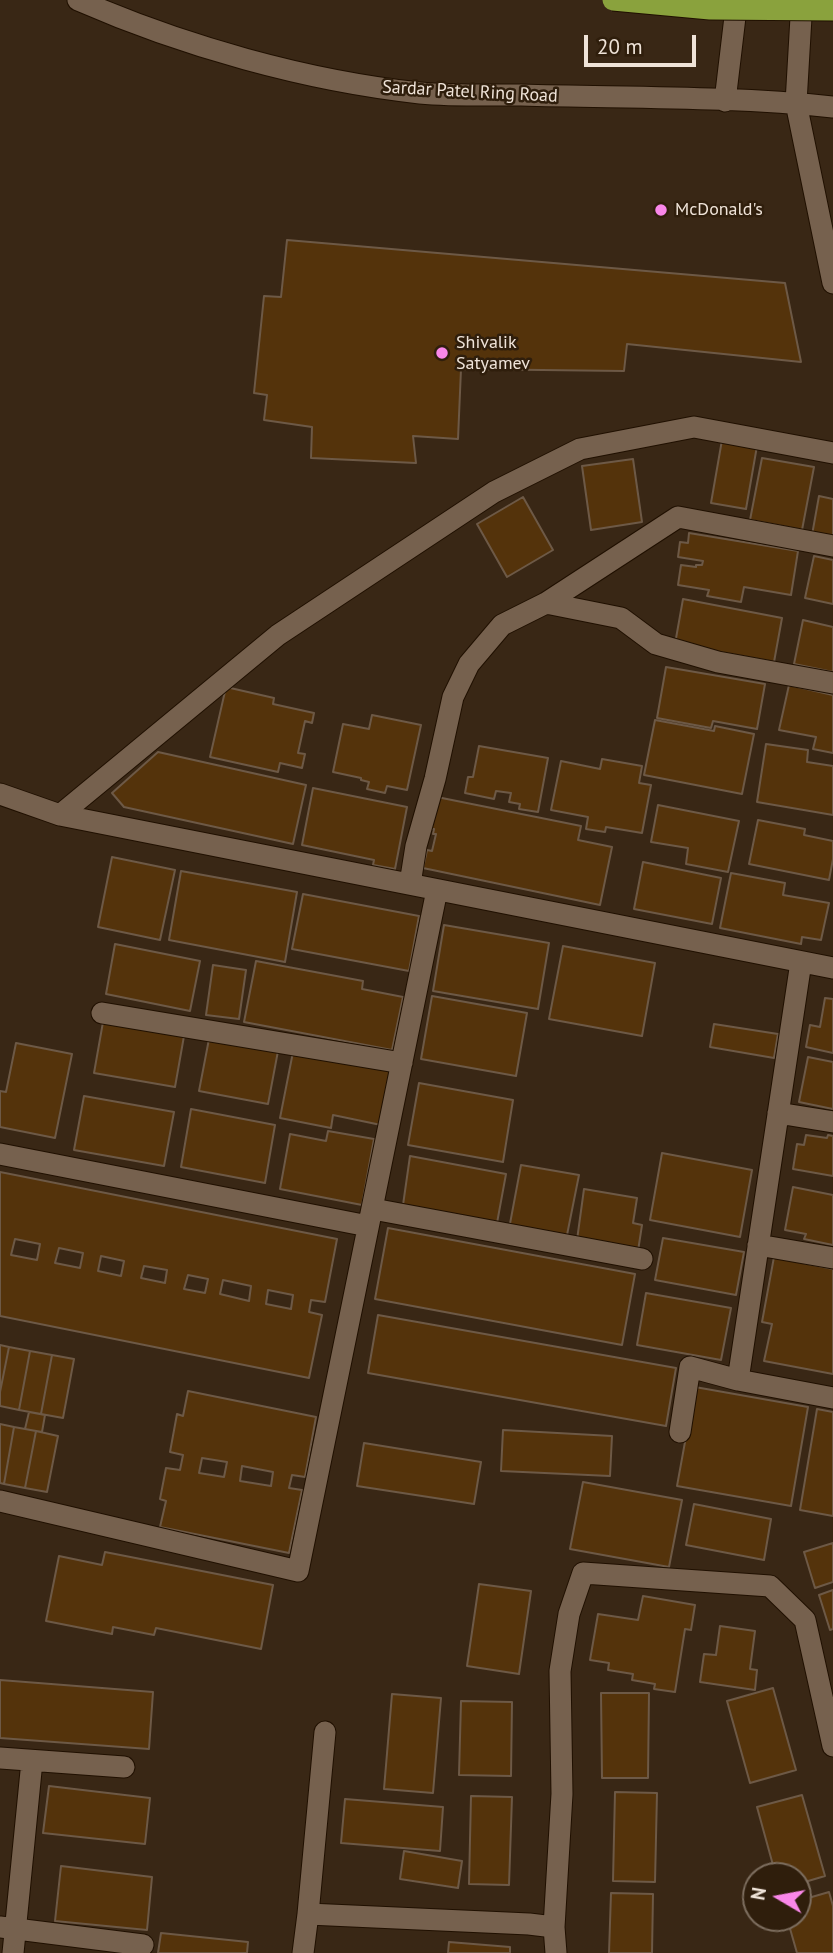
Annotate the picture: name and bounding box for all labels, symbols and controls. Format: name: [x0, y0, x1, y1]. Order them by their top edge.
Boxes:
scale bar: [588, 21, 700, 65]
text: 20 m: [597, 33, 643, 60]
street label: Sardar Patel Ring Road: [382, 77, 558, 107]
place label: McDonald's: [675, 199, 763, 221]
marker: McDonald's: [653, 202, 669, 218]
place label: Shivalik Satyamev: [456, 332, 530, 374]
marker: Shivalik Satyamev: [434, 345, 450, 361]
north arrow: [742, 1862, 812, 1932]
text: N: [745, 1885, 771, 1902]

